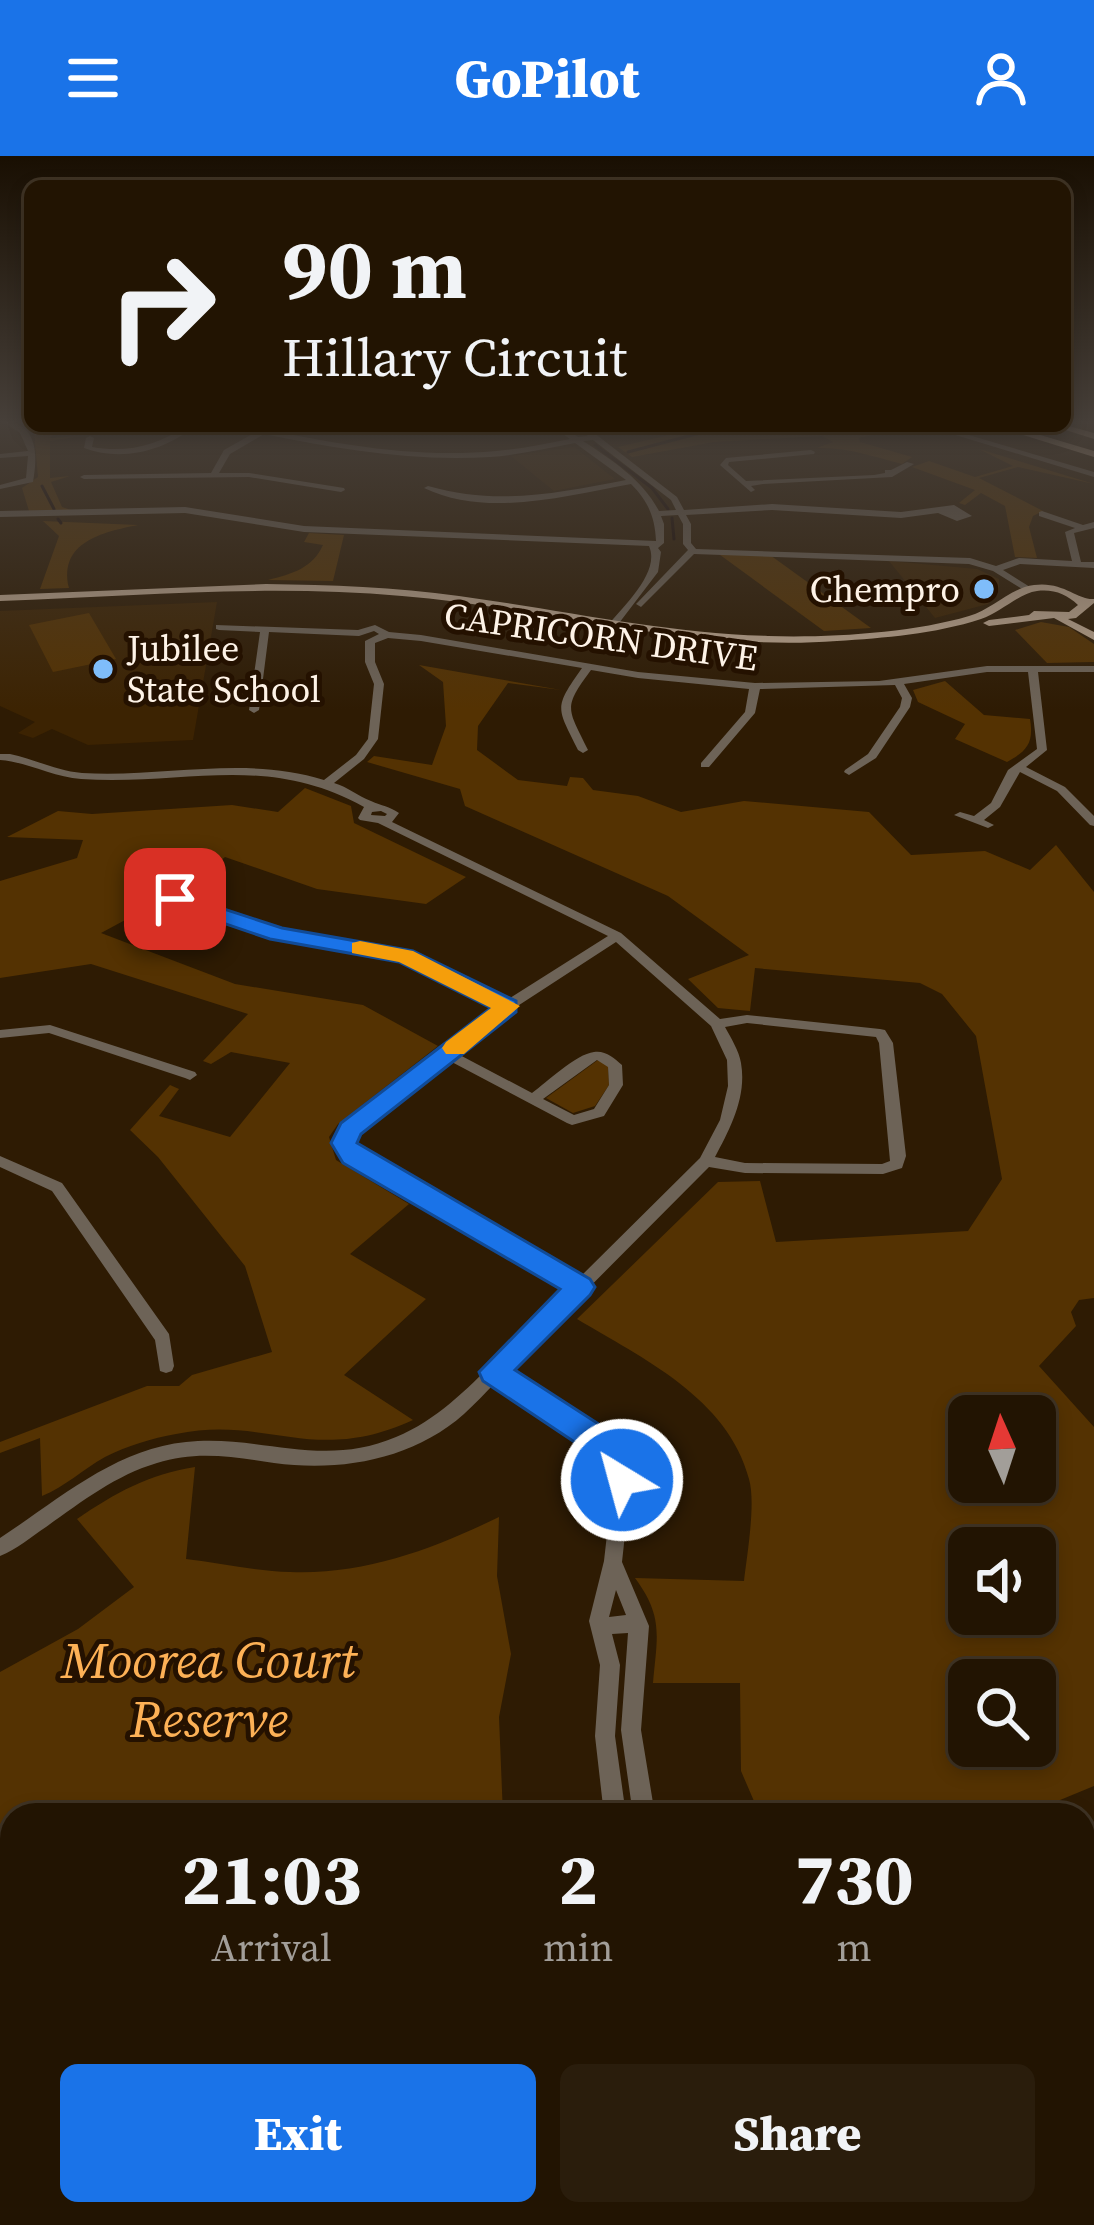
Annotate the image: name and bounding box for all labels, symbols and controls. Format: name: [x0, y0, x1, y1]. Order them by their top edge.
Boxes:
text: GoPilot: [455, 41, 639, 115]
icon: menu: [60, 45, 126, 111]
icon: person: [968, 45, 1034, 111]
text: 90 m: [282, 211, 467, 326]
icon: right: [84, 228, 240, 384]
text: Hillary Circuit: [282, 320, 627, 394]
place label: Chempro: [810, 565, 960, 614]
marker: Chempro: [971, 576, 997, 602]
street label: CAPRICORN DRIVE: [441, 590, 761, 683]
place label: Jubilee State School: [126, 624, 321, 714]
marker: Jubilee State School: [90, 656, 116, 682]
pin: [124, 848, 226, 950]
icon: arrive: [142, 866, 208, 932]
north arrow: [948, 1395, 1056, 1503]
map controls: [948, 1395, 1056, 1767]
position arrow: [559, 1417, 685, 1543]
button: sound: [948, 1527, 1056, 1635]
park label: Moorea Court Reserve: [59, 1625, 359, 1754]
button: search: [948, 1659, 1056, 1767]
text: 21:03: [181, 1829, 362, 1928]
text: 2: [558, 1829, 598, 1928]
text: 730: [795, 1829, 914, 1928]
text: Arrival: [211, 1921, 332, 1974]
text: min: [543, 1921, 613, 1974]
text: m: [837, 1921, 872, 1974]
button: Exit: [60, 2064, 536, 2202]
button: Share: [560, 2064, 1035, 2202]

